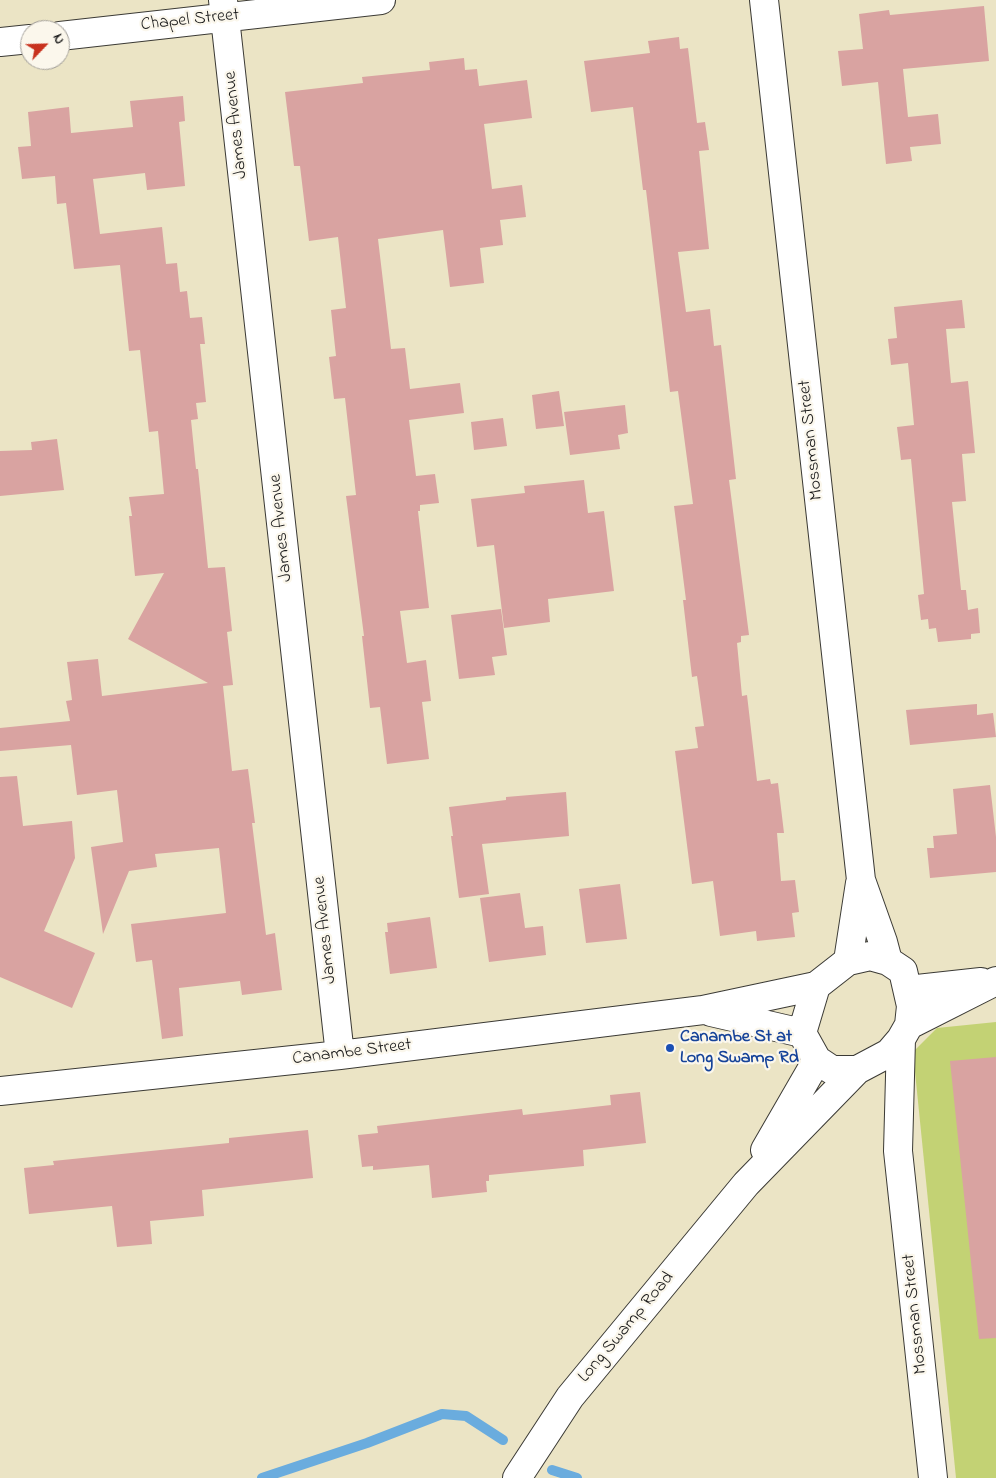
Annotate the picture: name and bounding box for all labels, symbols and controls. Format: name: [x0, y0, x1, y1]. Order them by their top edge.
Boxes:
street label: Chapel Street: [140, 5, 240, 37]
north arrow: [20, 20, 70, 70]
text: N: [47, 31, 70, 48]
street label: James Avenue: [221, 70, 253, 180]
street label: Mossman Street: [795, 379, 829, 501]
street label: James Avenue: [266, 473, 298, 583]
street label: James Avenue: [310, 875, 342, 985]
place label: Canambe St at Long Swamp Rd: [680, 1027, 799, 1070]
street label: Canambe Street: [291, 1035, 413, 1071]
marker: Canambe St at Long Swamp Rd: [664, 1042, 676, 1054]
street label: Mossman Street: [899, 1253, 933, 1375]
street label: Long Swamp Road: [574, 1268, 680, 1388]

